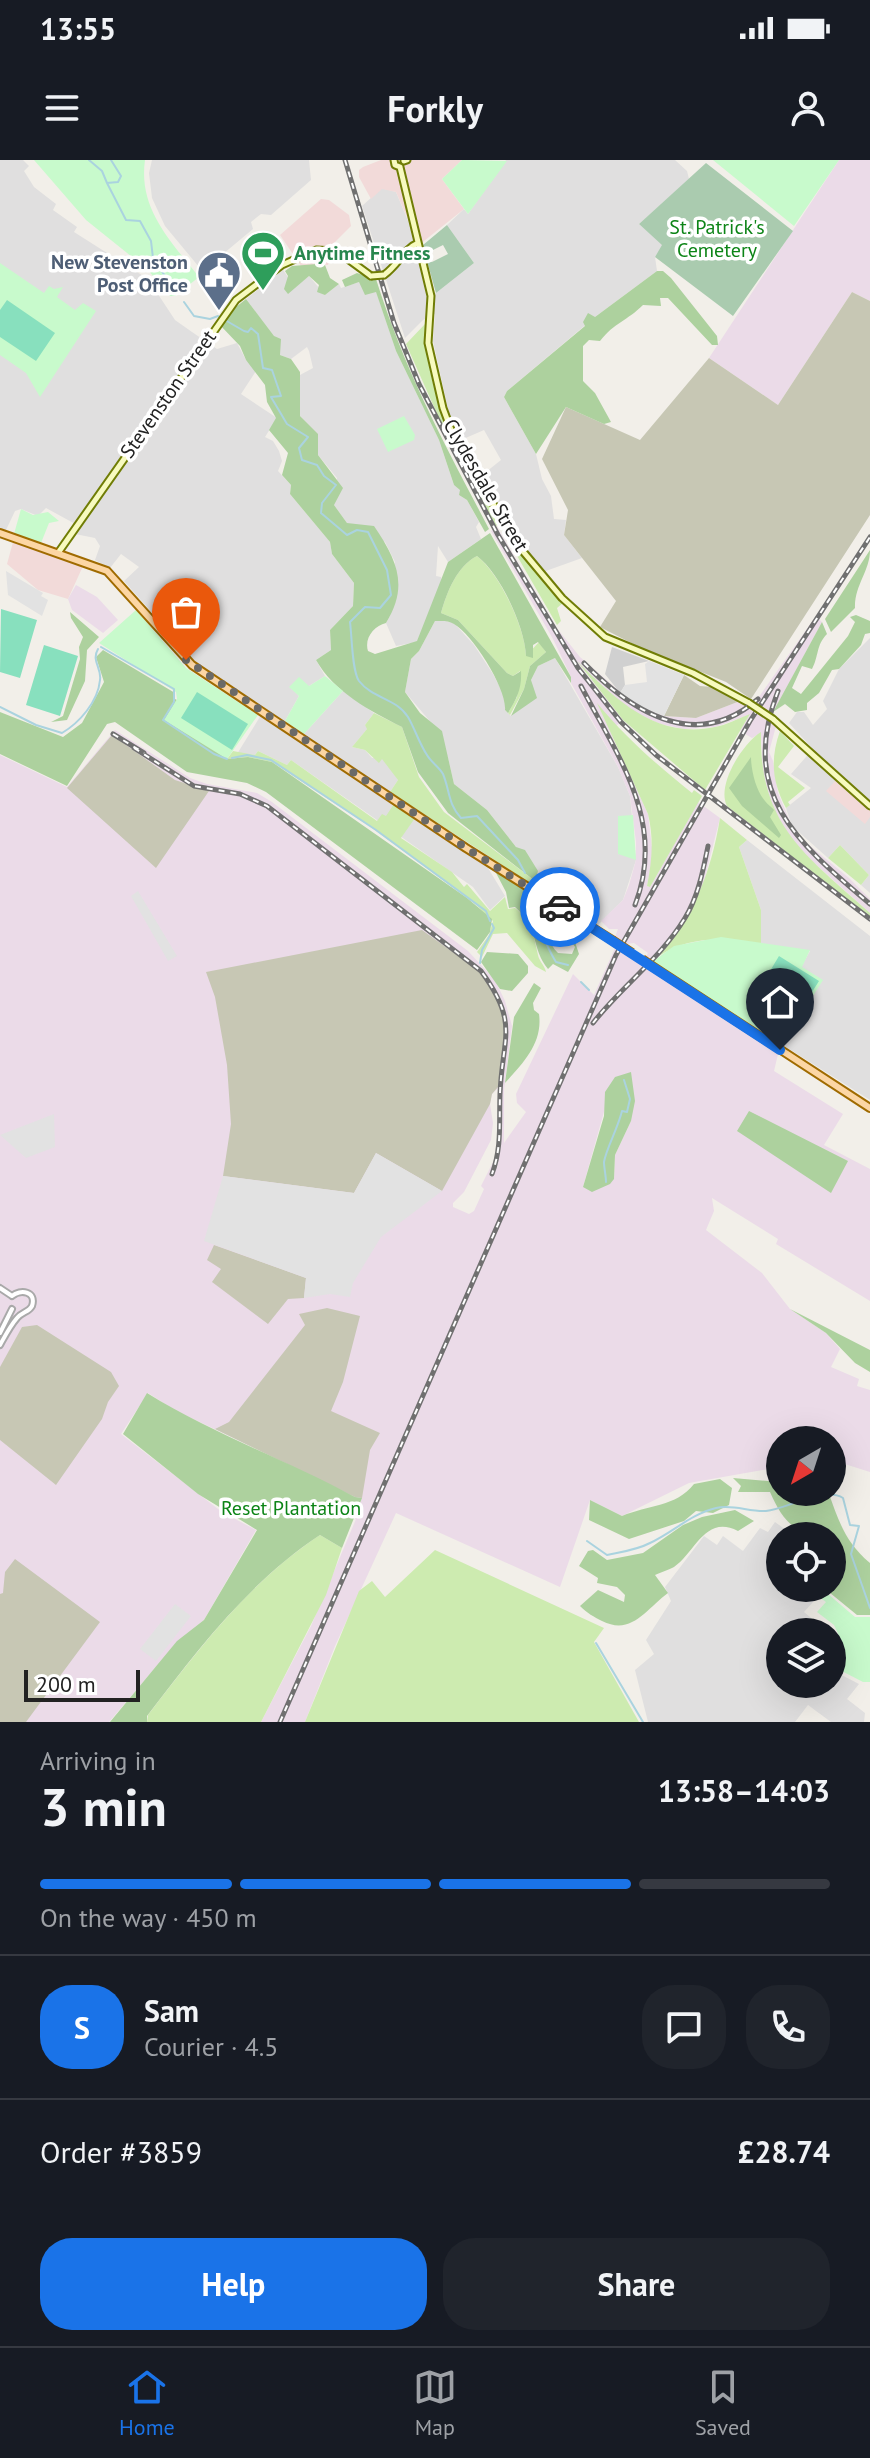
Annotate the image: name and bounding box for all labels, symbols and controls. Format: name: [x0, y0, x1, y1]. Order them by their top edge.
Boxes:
text: 13:55: [40, 9, 116, 48]
text: Forkly: [387, 85, 483, 132]
icon: menu: [40, 86, 84, 130]
icon: person: [786, 86, 830, 130]
park label: St. Patrick's Cemetery: [669, 214, 765, 263]
sports icon: Anytime Fitness: [239, 229, 287, 292]
place label: Anytime Fitness: [294, 240, 430, 266]
place label: New Stevenston Post Office: [51, 249, 188, 298]
public building icon: New Stevenston Post Office: [195, 249, 243, 312]
street label: Stevenston Street: [114, 325, 222, 463]
street label: Clydesdale Street: [437, 414, 535, 556]
pin: [152, 578, 220, 660]
icon: bag: [164, 590, 208, 634]
courier: [520, 867, 600, 947]
icon: car: [538, 885, 582, 929]
pin: [746, 968, 814, 1050]
icon: home: [758, 980, 802, 1024]
north arrow: [766, 1426, 846, 1506]
map controls: [766, 1426, 846, 1698]
park label: Reset Plantation: [221, 1495, 361, 1521]
button: locate: [766, 1522, 846, 1602]
button: layers: [766, 1618, 846, 1698]
scale bar: [24, 1666, 140, 1702]
text: 200 m: [36, 1670, 96, 1698]
text: Arriving in: [40, 1744, 156, 1777]
text: 13:58–14:03: [658, 1771, 830, 1810]
text: 3 min: [40, 1773, 167, 1840]
text: On the way · 450 m: [40, 1901, 257, 1934]
button: chat: [642, 1985, 726, 2069]
button: phone: [746, 1985, 830, 2069]
text: Sam: [144, 1991, 199, 2030]
text: S: [74, 2008, 90, 2047]
text: Courier · 4.5: [144, 2030, 278, 2063]
text: Order #3859: [40, 2132, 202, 2171]
text: £28.74: [738, 2132, 830, 2171]
button: Help: [40, 2238, 427, 2330]
button: Share: [443, 2238, 830, 2330]
tab: Home: [119, 2365, 175, 2441]
tab: Map: [413, 2365, 457, 2441]
tab: Saved: [695, 2365, 751, 2441]

